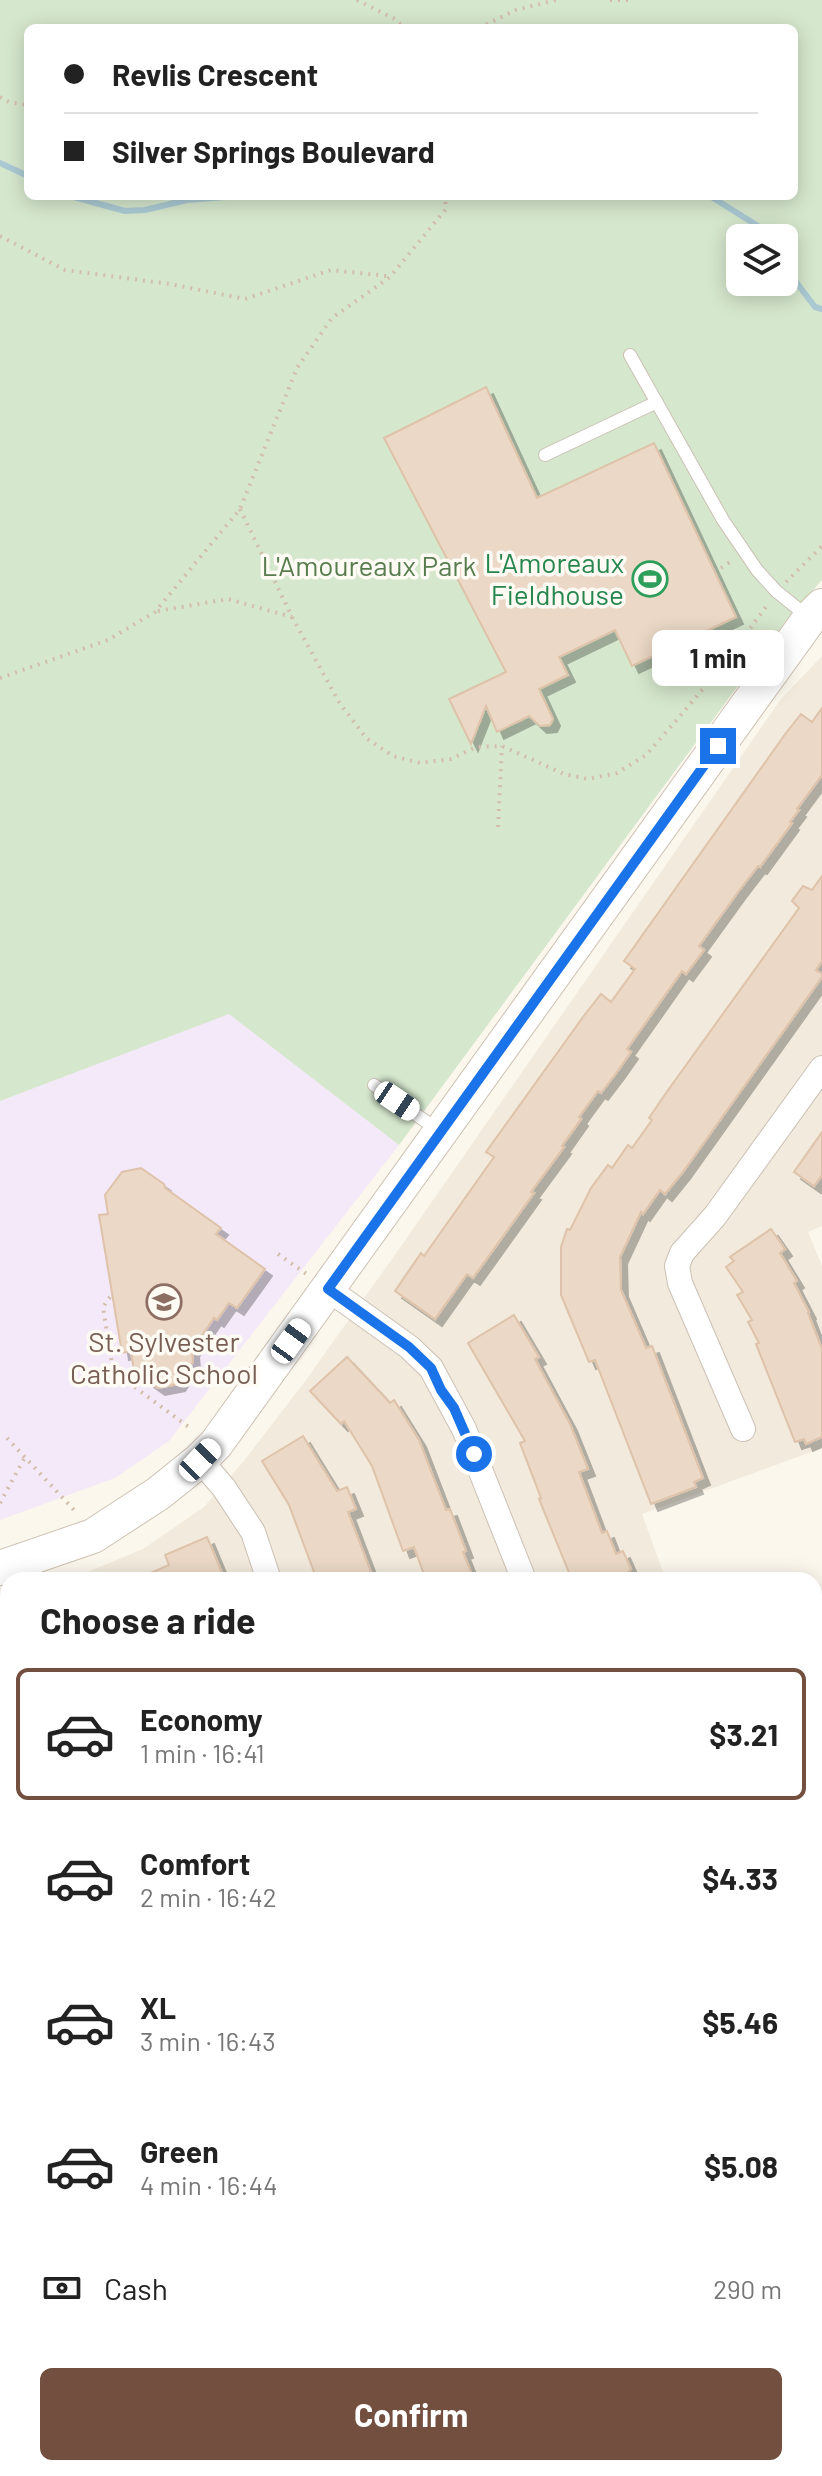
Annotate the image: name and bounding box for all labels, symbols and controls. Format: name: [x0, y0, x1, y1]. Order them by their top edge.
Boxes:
text: Revlis Crescent: [112, 56, 318, 92]
text: Silver Springs Boulevard: [112, 133, 435, 169]
map controls: [726, 224, 798, 296]
button: layers: [726, 224, 798, 296]
place label: L'Amoreaux Fieldhouse: [485, 545, 624, 611]
park label: L'Amoureaux Park: [261, 548, 477, 582]
sports icon: L'Amoreaux Fieldhouse: [631, 560, 669, 598]
callout: 1 min: [652, 630, 784, 686]
text: 1 min: [690, 642, 746, 673]
route end: [700, 728, 736, 764]
car: [370, 1078, 424, 1124]
school or university icon: St. Sylvester Catholic School: [145, 1283, 183, 1321]
car: [267, 1315, 315, 1367]
place label: St. Sylvester Catholic School: [70, 1324, 258, 1390]
car: [175, 1434, 225, 1486]
route start: [456, 1436, 492, 1472]
text: Choose a ride: [40, 1598, 256, 1641]
icon: car: [44, 1698, 116, 1770]
text: Economy: [140, 1701, 263, 1737]
text: $3.21: [709, 1716, 778, 1752]
text: 1 min · 16:41: [140, 1737, 265, 1768]
icon: car: [44, 1842, 116, 1914]
text: Comfort: [140, 1845, 250, 1881]
text: $4.33: [702, 1860, 778, 1896]
text: 2 min · 16:42: [140, 1881, 277, 1912]
icon: car: [44, 1986, 116, 2058]
text: XL: [140, 1989, 176, 2025]
text: $5.46: [702, 2004, 778, 2040]
text: 3 min · 16:43: [140, 2025, 276, 2056]
icon: car: [44, 2130, 116, 2202]
text: Green: [140, 2133, 219, 2169]
text: $5.08: [704, 2148, 778, 2184]
text: 4 min · 16:44: [140, 2169, 278, 2200]
icon: cash: [40, 2266, 84, 2310]
text: Cash: [104, 2270, 168, 2306]
text: 290 m: [713, 2273, 782, 2304]
button: Confirm: [40, 2368, 782, 2460]

